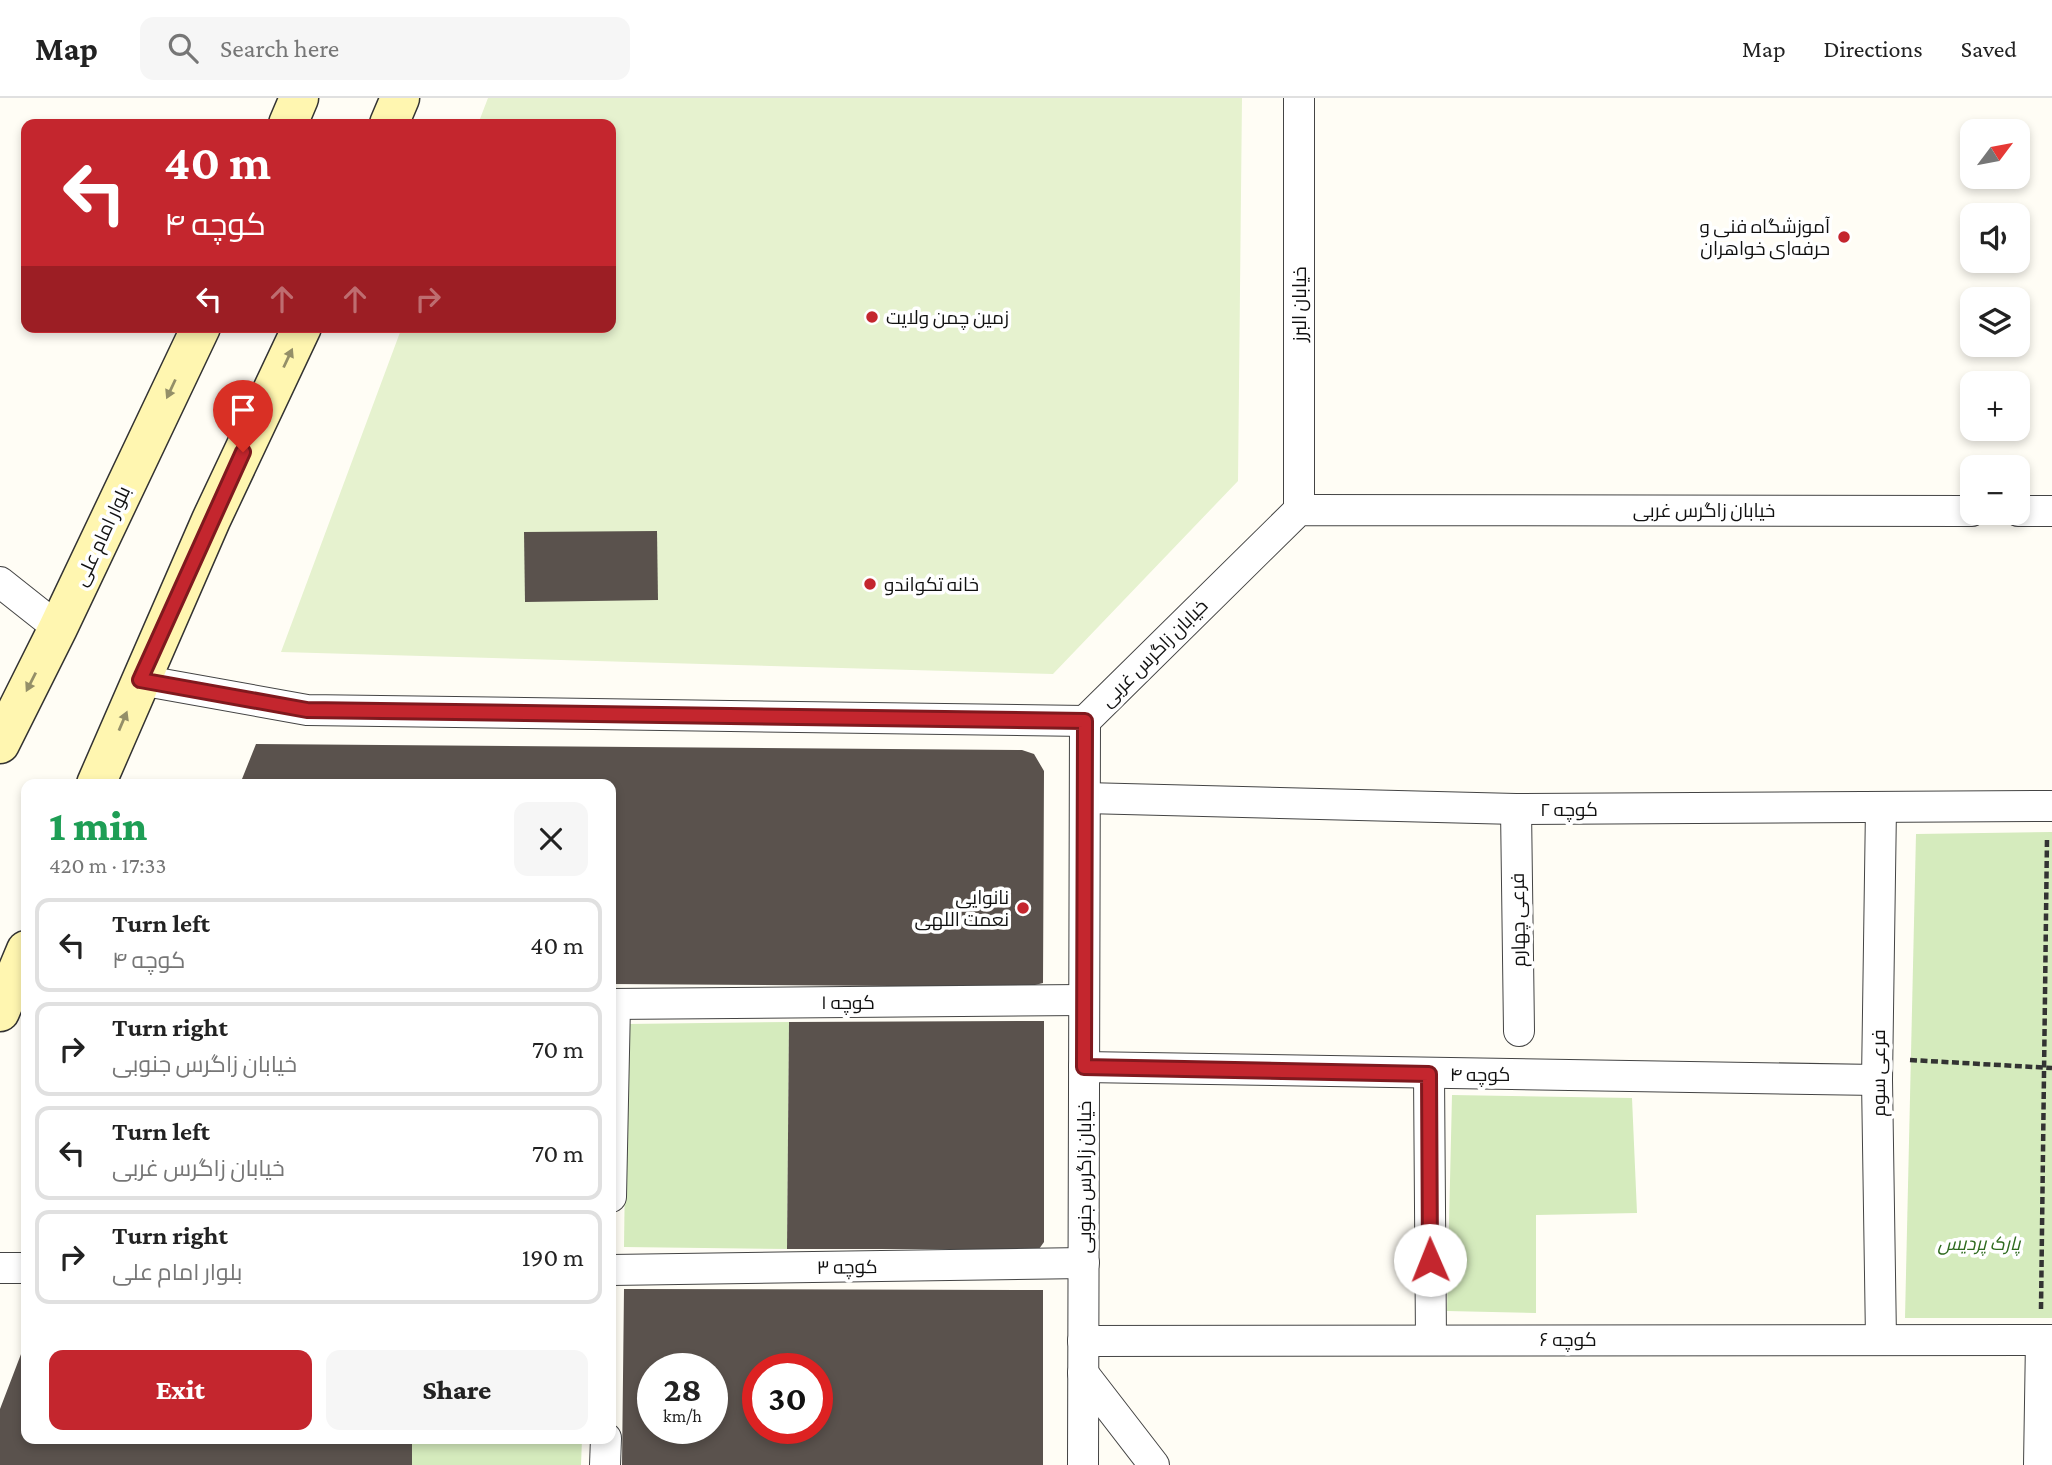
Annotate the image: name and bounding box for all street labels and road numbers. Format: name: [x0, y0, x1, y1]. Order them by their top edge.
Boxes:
street label: خیابان البرز: [1289, 266, 1311, 343]
street label: بلوار امام علی: [70, 483, 137, 591]
street label: خیابان زاگرس غربی: [1633, 500, 1775, 522]
street label: خیابان زاگرس غربی: [1096, 595, 1213, 712]
street label: کوچه ۲: [1540, 799, 1598, 822]
street label: فرعی چهارم: [1507, 873, 1532, 967]
street label: کوچه ۱: [821, 992, 875, 1015]
street label: فرعی سوم: [1868, 1029, 1892, 1117]
street label: کوچه ۴: [1450, 1064, 1510, 1087]
street label: خیابان زاگرس جنوبی: [1074, 1101, 1096, 1253]
street label: کوچه ۳: [816, 1256, 878, 1280]
street label: کوچه ۶: [1539, 1329, 1597, 1352]

